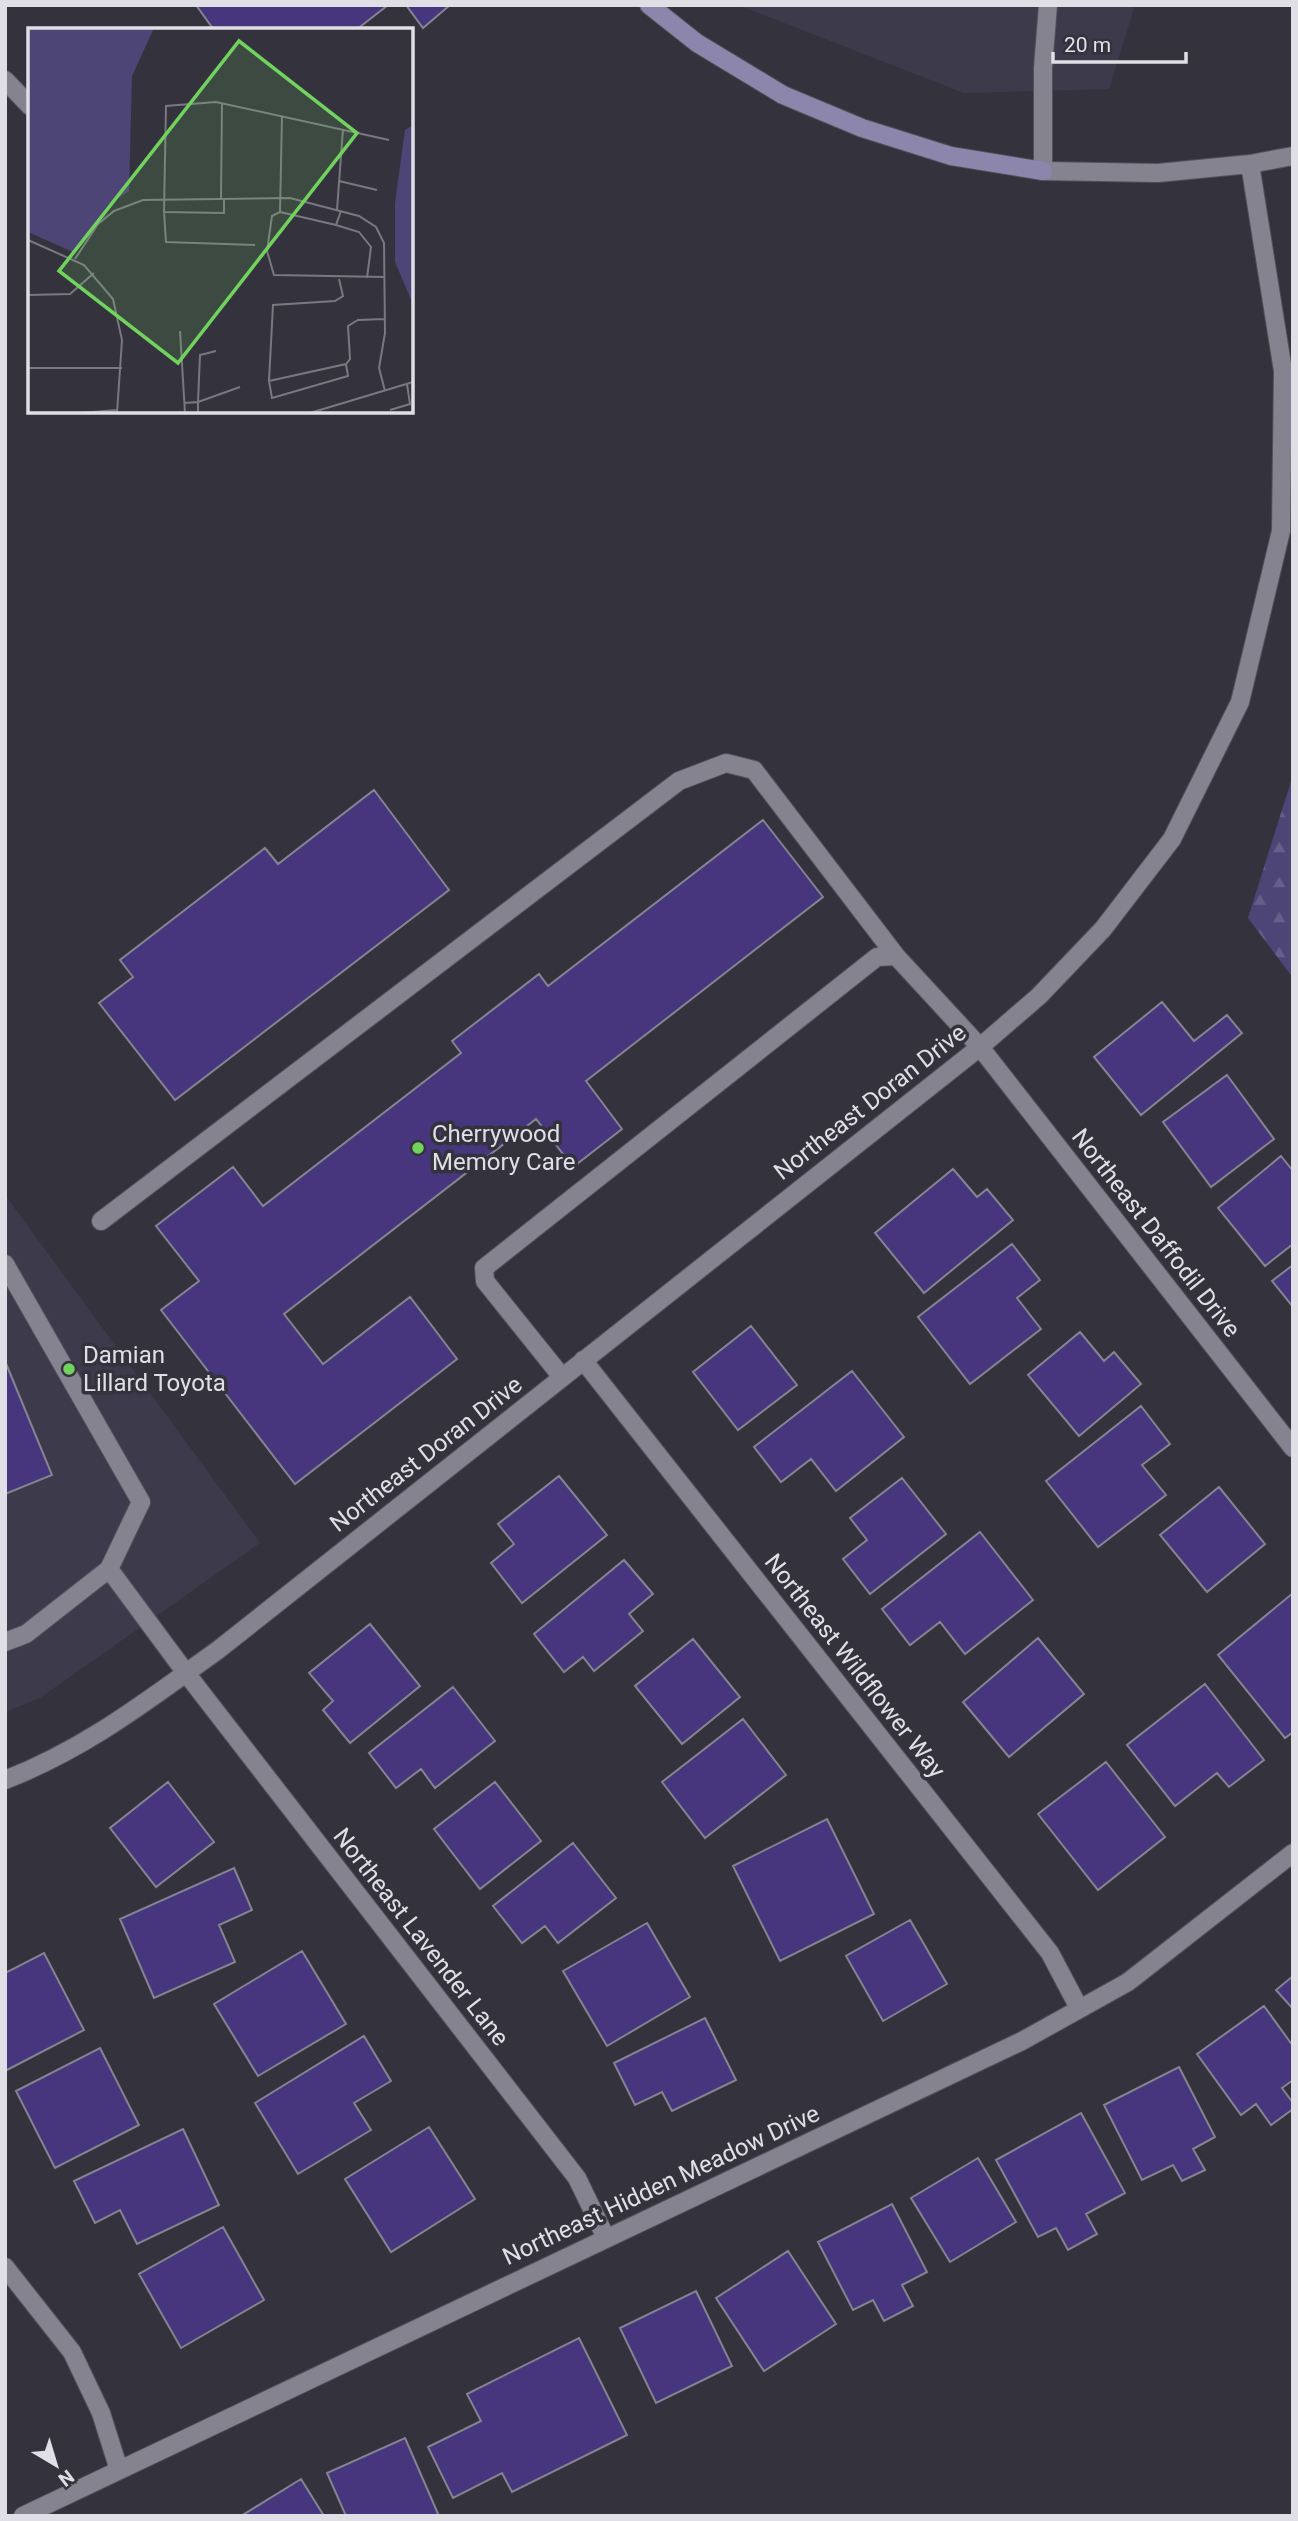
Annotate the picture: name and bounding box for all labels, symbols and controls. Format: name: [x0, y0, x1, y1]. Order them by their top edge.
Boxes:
scale bar: [1053, 21, 1186, 65]
inset map: [28, 28, 413, 413]
text: 20 m: [1064, 33, 1111, 57]
street label: Northeast Doran Drive: [768, 1018, 972, 1186]
place label: Cherrywood Memory Care: [432, 1120, 575, 1176]
street label: Northeast Daffodil Drive: [1066, 1123, 1246, 1343]
marker: Cherrywood Memory Care: [410, 1140, 426, 1156]
place label: Damian Lillard Toyota: [83, 1341, 226, 1397]
marker: Damian Lillard Toyota: [61, 1361, 77, 1377]
street label: Northeast Doran Drive: [324, 1370, 528, 1538]
street label: Northeast Wildflower Way: [759, 1548, 952, 1784]
street label: Northeast Lavender Lane: [327, 1823, 515, 2051]
street label: Northeast Hidden Meadow Drive: [498, 2099, 824, 2271]
north arrow: [21, 2430, 91, 2500]
text: N: [54, 2465, 79, 2491]

